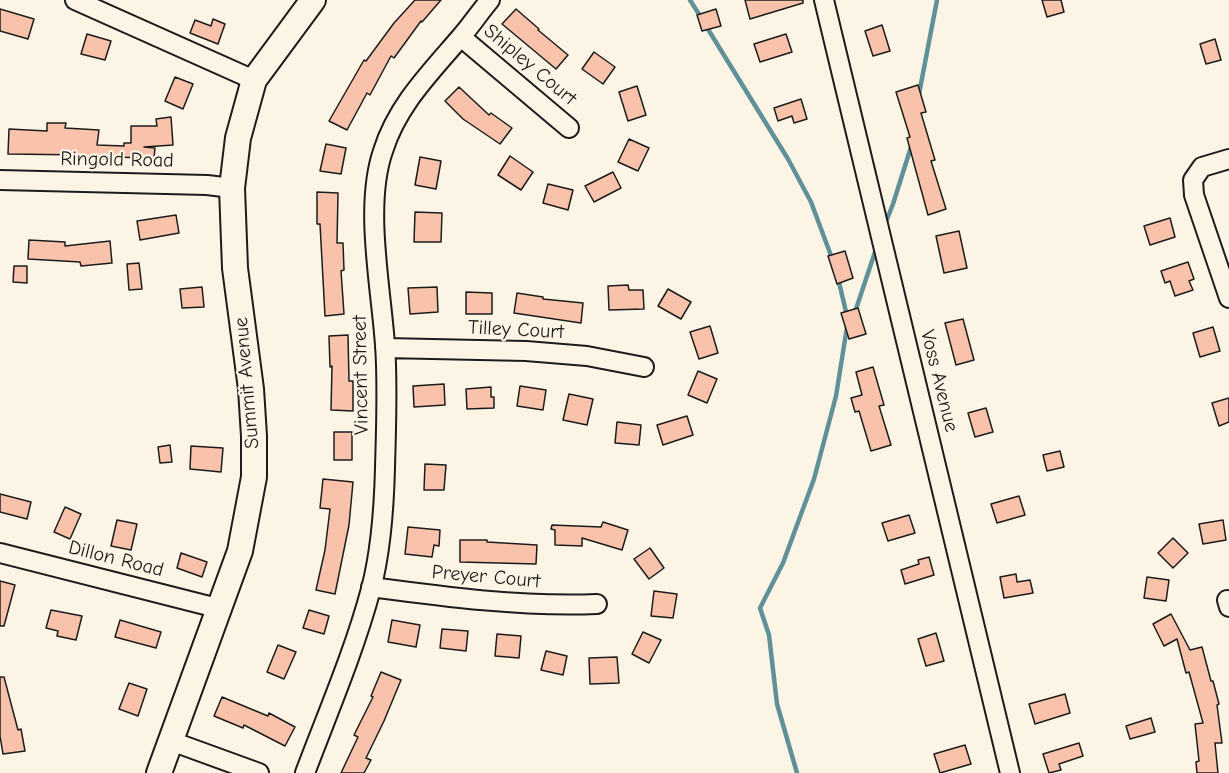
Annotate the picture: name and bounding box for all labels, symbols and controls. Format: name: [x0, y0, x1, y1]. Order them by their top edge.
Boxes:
street label: Shipley Court: [479, 19, 581, 111]
street label: Ringold Road: [60, 147, 174, 173]
street label: Vincent Street: [348, 315, 374, 435]
street label: Summit Avenue: [229, 316, 265, 450]
street label: Tilley Court: [467, 316, 565, 344]
street label: Voss Avenue: [915, 328, 963, 434]
street label: Dillon Road: [66, 536, 166, 582]
street label: Preyer Court: [431, 560, 541, 594]

